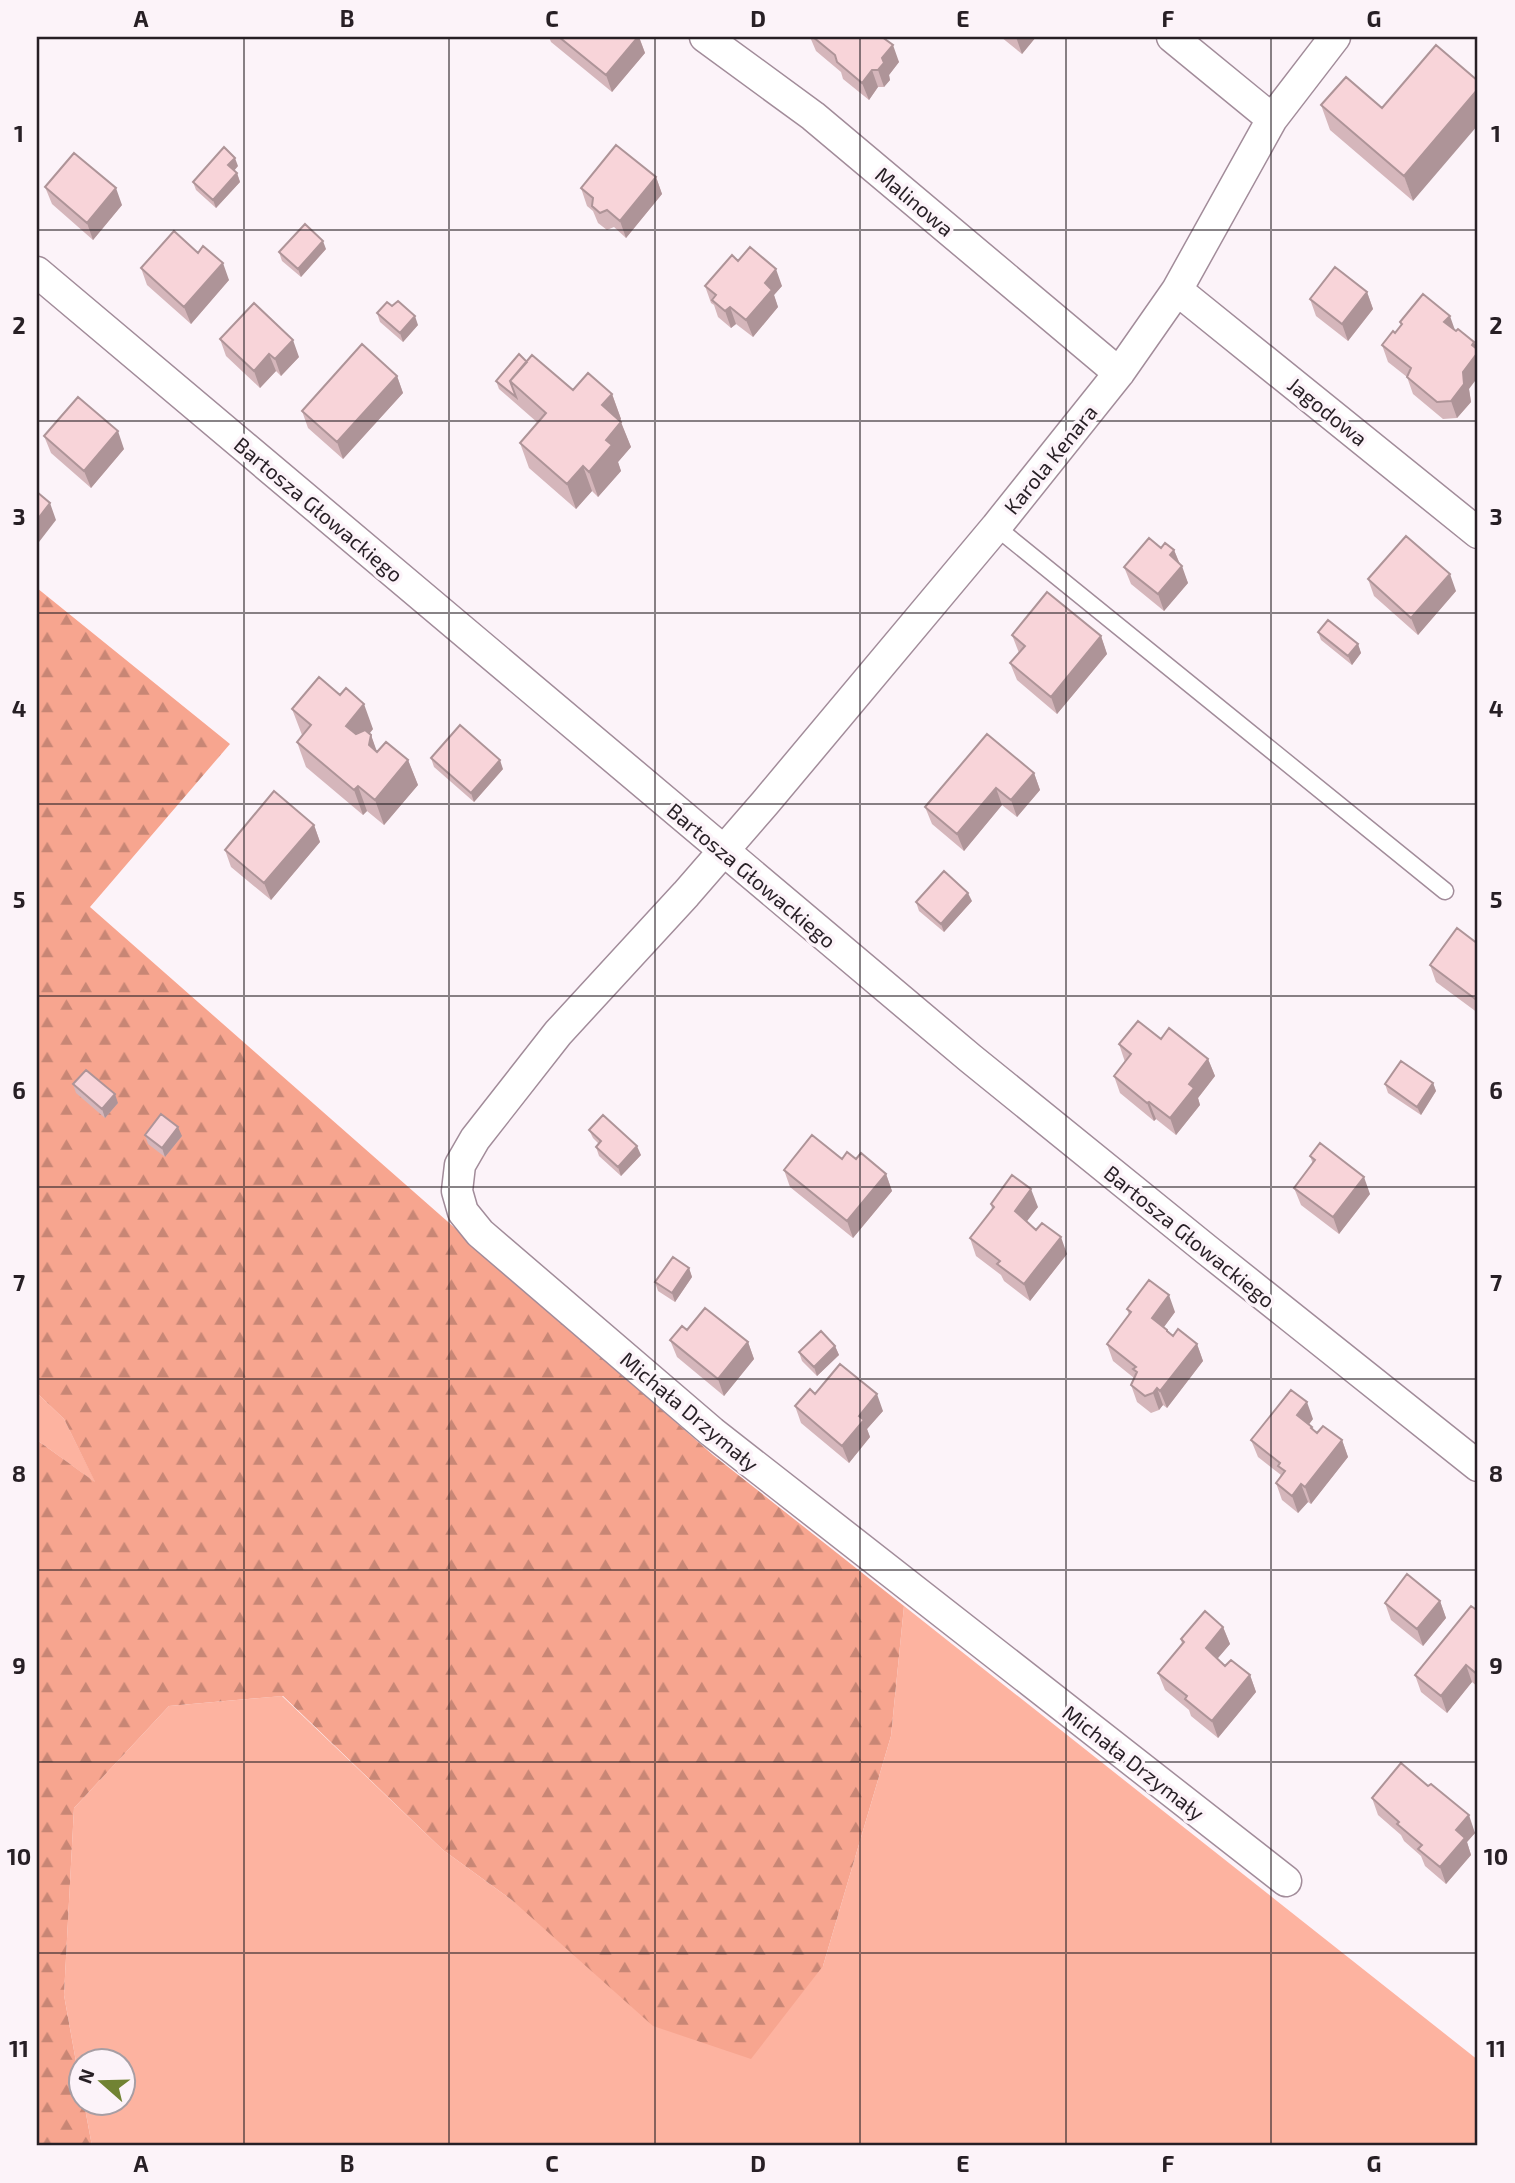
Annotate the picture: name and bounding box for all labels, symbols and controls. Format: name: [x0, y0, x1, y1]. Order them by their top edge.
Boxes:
text: A: [133, 4, 149, 32]
text: B: [340, 4, 354, 32]
text: C: [545, 4, 559, 32]
text: D: [750, 4, 766, 32]
text: E: [956, 4, 970, 32]
text: F: [1162, 4, 1175, 32]
text: G: [1367, 4, 1381, 32]
text: 1: [14, 119, 24, 147]
text: 1: [1491, 119, 1501, 147]
street label: Malinowa: [871, 161, 959, 241]
text: 2: [12, 311, 26, 339]
text: 2: [1489, 311, 1503, 339]
street label: Jagodowa: [1283, 371, 1373, 451]
street label: Karola Kenara: [998, 399, 1102, 519]
street label: Bartosza Głowackiego: [230, 431, 408, 587]
text: 3: [12, 502, 26, 530]
text: 3: [1489, 502, 1503, 530]
text: 4: [12, 694, 26, 722]
text: 4: [1489, 694, 1503, 722]
street label: Bartosza Głowackiego: [663, 797, 841, 953]
text: 5: [13, 885, 25, 913]
text: 5: [1490, 885, 1502, 913]
text: 6: [12, 1076, 26, 1104]
text: 6: [1489, 1076, 1503, 1104]
street label: Bartosza Głowackiego: [1100, 1160, 1280, 1312]
text: 7: [13, 1268, 25, 1296]
text: 7: [1490, 1268, 1502, 1296]
street label: Michała Drzymały: [616, 1346, 764, 1476]
text: 8: [12, 1459, 26, 1487]
text: 8: [1489, 1459, 1503, 1487]
text: 9: [12, 1651, 26, 1679]
text: 9: [1489, 1651, 1503, 1679]
street label: Michała Drzymały: [1058, 1699, 1210, 1825]
text: 10: [7, 1842, 31, 1870]
text: 10: [1484, 1842, 1508, 1870]
text: 11: [9, 2034, 29, 2062]
text: 11: [1486, 2034, 1506, 2062]
north arrow: [66, 2046, 136, 2116]
text: N: [72, 2066, 99, 2086]
text: A: [133, 2149, 149, 2177]
text: B: [340, 2149, 354, 2177]
text: C: [545, 2149, 559, 2177]
text: D: [750, 2149, 766, 2177]
text: E: [956, 2149, 970, 2177]
text: F: [1162, 2149, 1175, 2177]
text: G: [1367, 2149, 1381, 2177]

